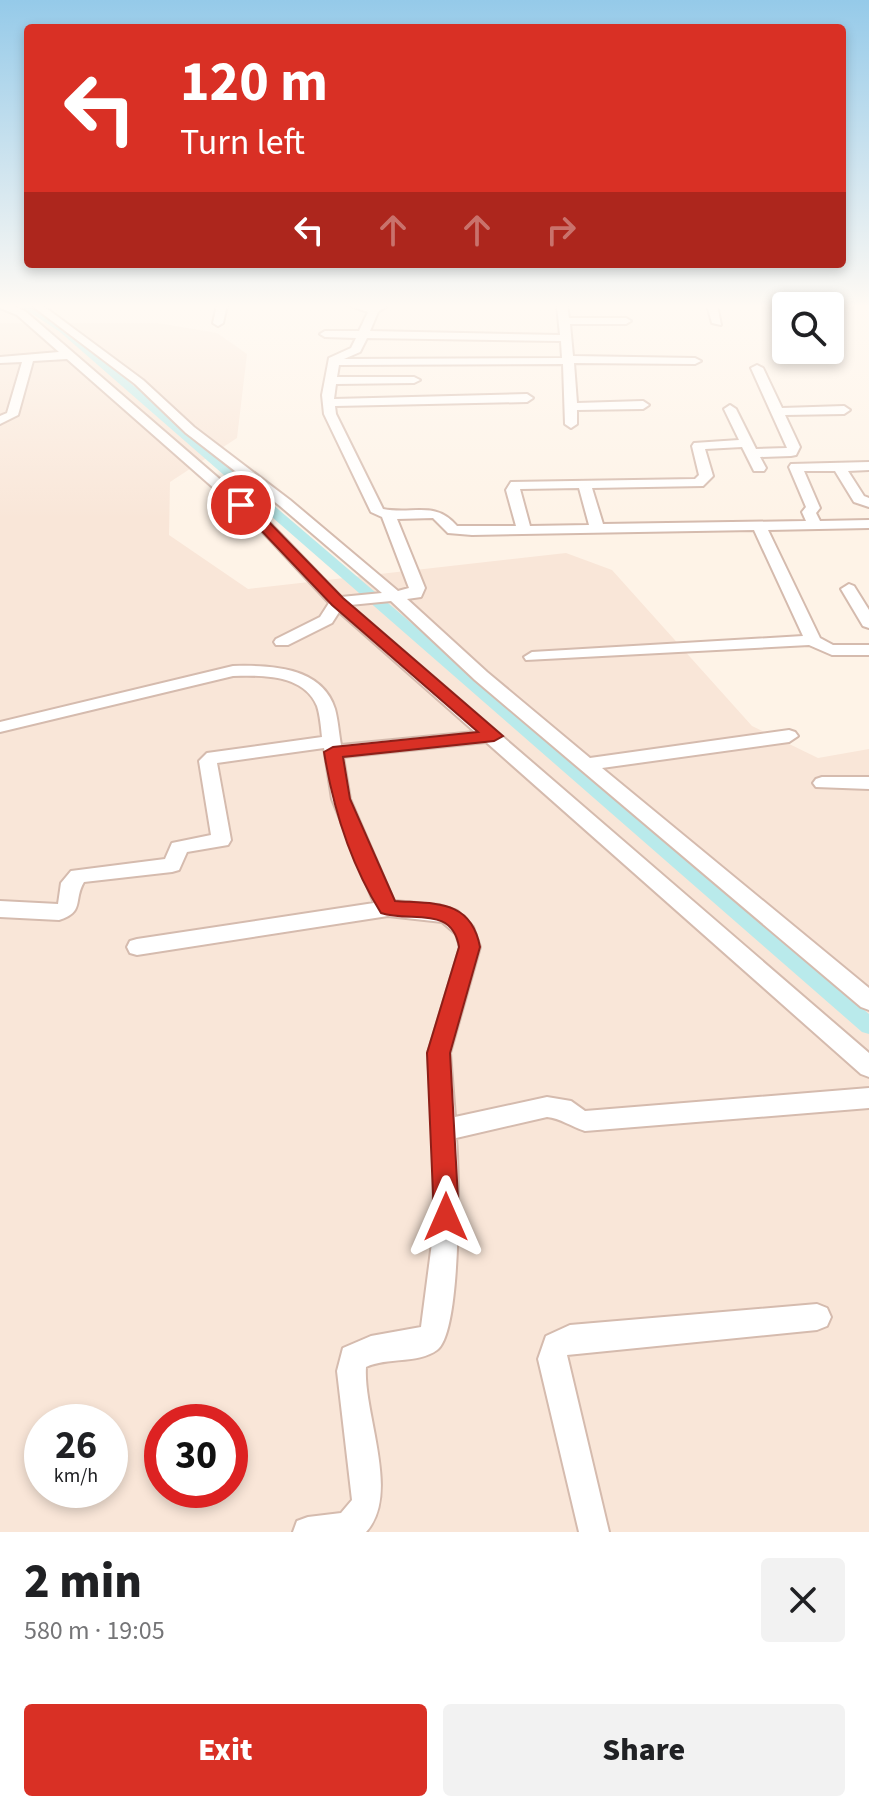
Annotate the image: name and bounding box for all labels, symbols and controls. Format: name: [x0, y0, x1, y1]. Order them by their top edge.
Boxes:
text: 120 m: [180, 43, 328, 122]
icon: left: [48, 56, 152, 160]
text: Turn left: [180, 117, 305, 168]
icon: left: [287, 208, 331, 252]
icon: ahead: [371, 208, 415, 252]
icon: ahead: [455, 208, 499, 252]
icon: right: [539, 208, 583, 252]
map controls: [772, 292, 844, 364]
button: search: [772, 292, 844, 364]
pin: [207, 471, 275, 539]
icon: arrive: [219, 483, 263, 527]
position arrow: [404, 1175, 488, 1259]
speed limit sign: 30: [144, 1404, 248, 1508]
text: 26: [55, 1417, 97, 1474]
text: km/h: [54, 1462, 98, 1490]
text: 2 min: [24, 1548, 142, 1616]
button: close: [761, 1558, 845, 1642]
text: 580 m · 19:05: [24, 1612, 165, 1649]
button: Exit: [24, 1704, 427, 1796]
button: Share: [443, 1704, 845, 1796]

